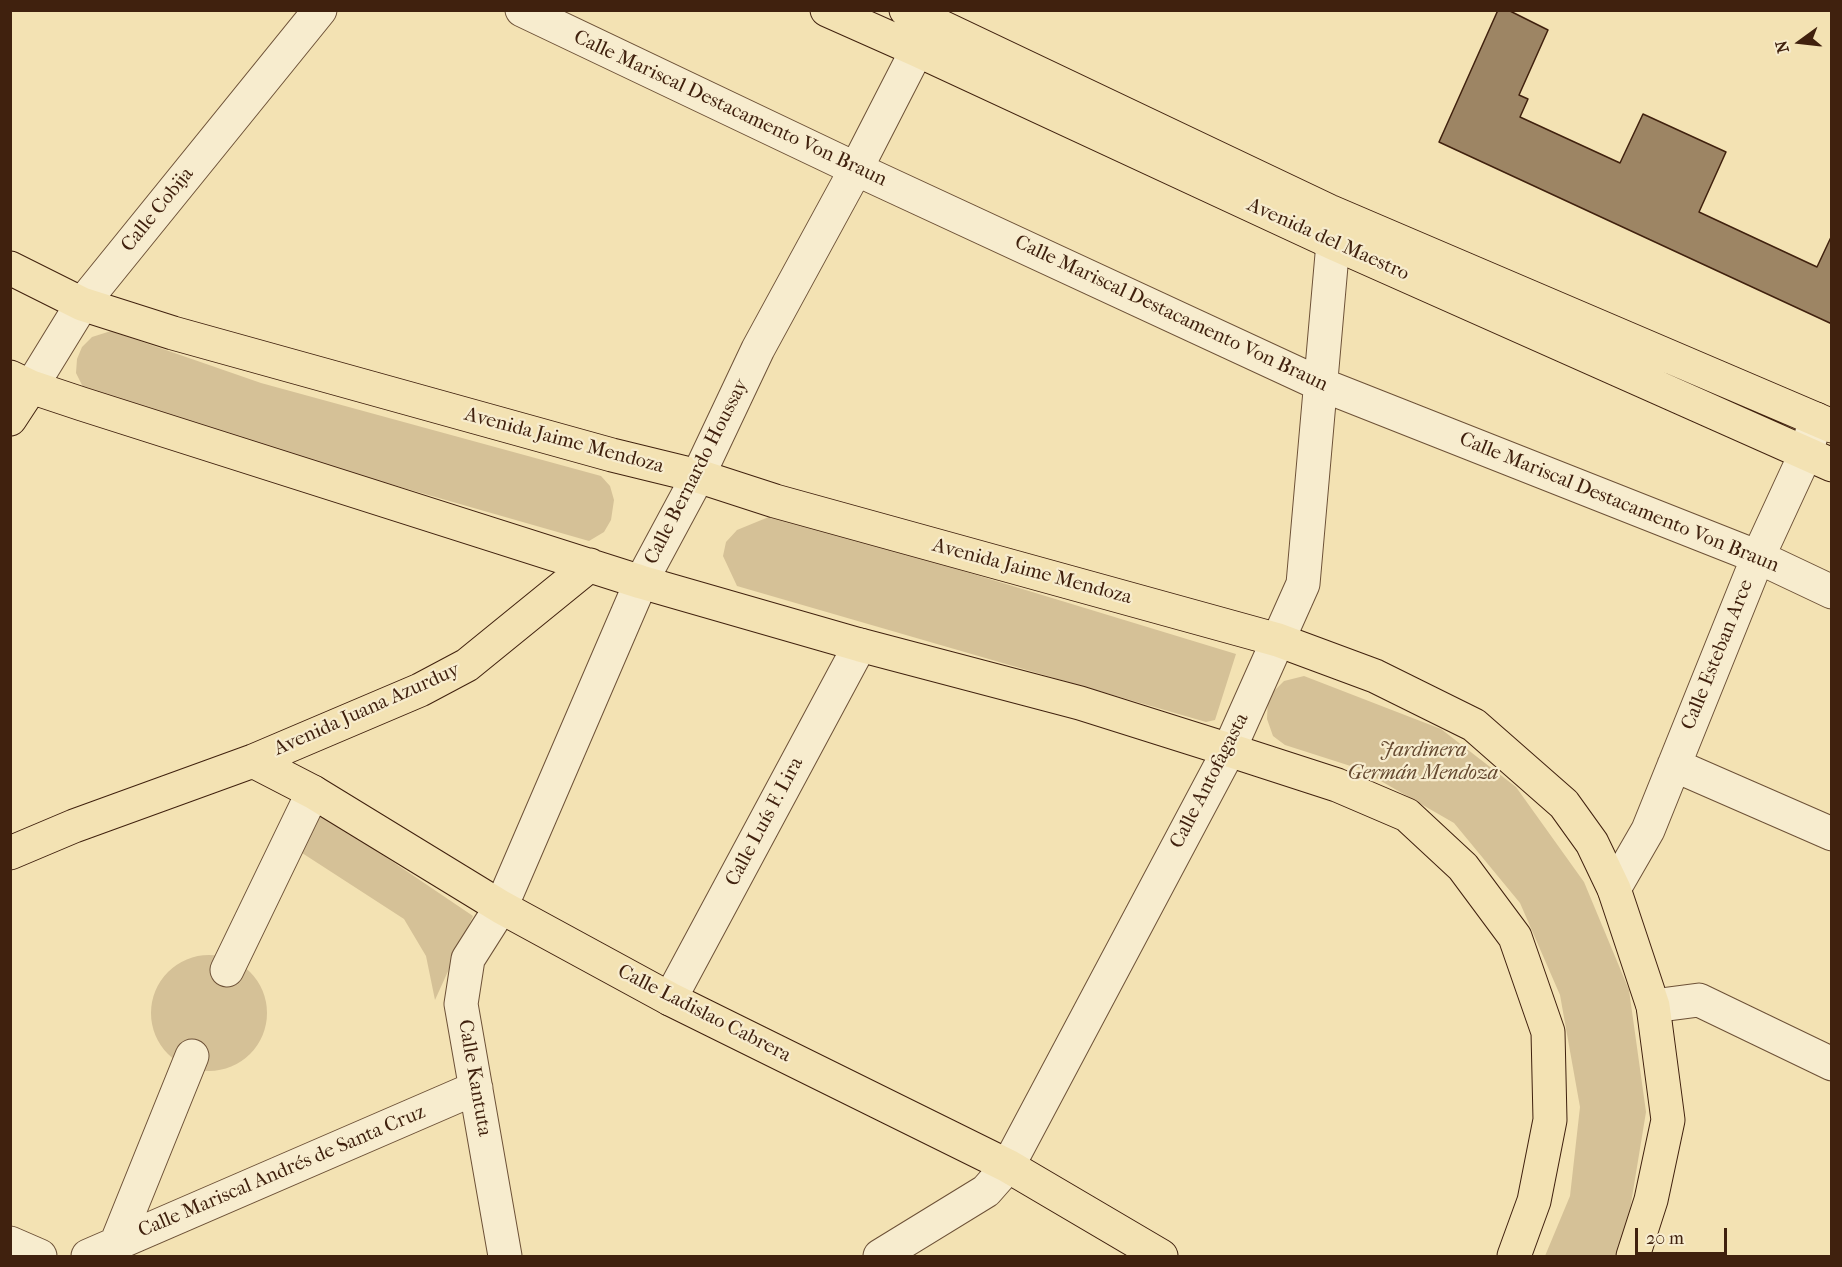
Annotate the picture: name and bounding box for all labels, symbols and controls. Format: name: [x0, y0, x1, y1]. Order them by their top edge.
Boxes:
north arrow: [1770, 12, 1830, 72]
street label: Calle Mariscal Destacamento Von Braun: [570, 26, 890, 192]
text: N: [1771, 38, 1793, 55]
street label: Calle Cobija: [117, 163, 199, 257]
street label: Avenida del Maestro: [1243, 193, 1413, 287]
street label: Calle Mariscal Destacamento Von Braun: [1011, 231, 1331, 397]
street label: Calle Bernardo Houssay: [640, 375, 754, 569]
street label: Avenida Jaime Mendoza: [462, 403, 666, 479]
street label: Calle Mariscal Destacamento Von Braun: [1456, 428, 1782, 578]
street label: Avenida Jaime Mendoza: [930, 534, 1134, 610]
street label: Calle Esteban Arce: [1677, 576, 1759, 734]
street label: Avenida Juana Azurduy: [270, 658, 464, 762]
street label: Calle Antofagasta: [1166, 709, 1254, 853]
park label: Jardinera Germán Mendoza: [1348, 739, 1498, 786]
street label: Calle Luís F. Lira: [721, 753, 809, 891]
street label: Calle Ladislao Cabrera: [613, 960, 795, 1068]
street label: Calle Kantuta: [452, 1018, 496, 1138]
street label: Calle Mariscal Andrés de Santa Cruz: [135, 1101, 429, 1243]
scale bar: [1638, 1216, 1730, 1254]
text: 20 m: [1646, 1228, 1684, 1249]

